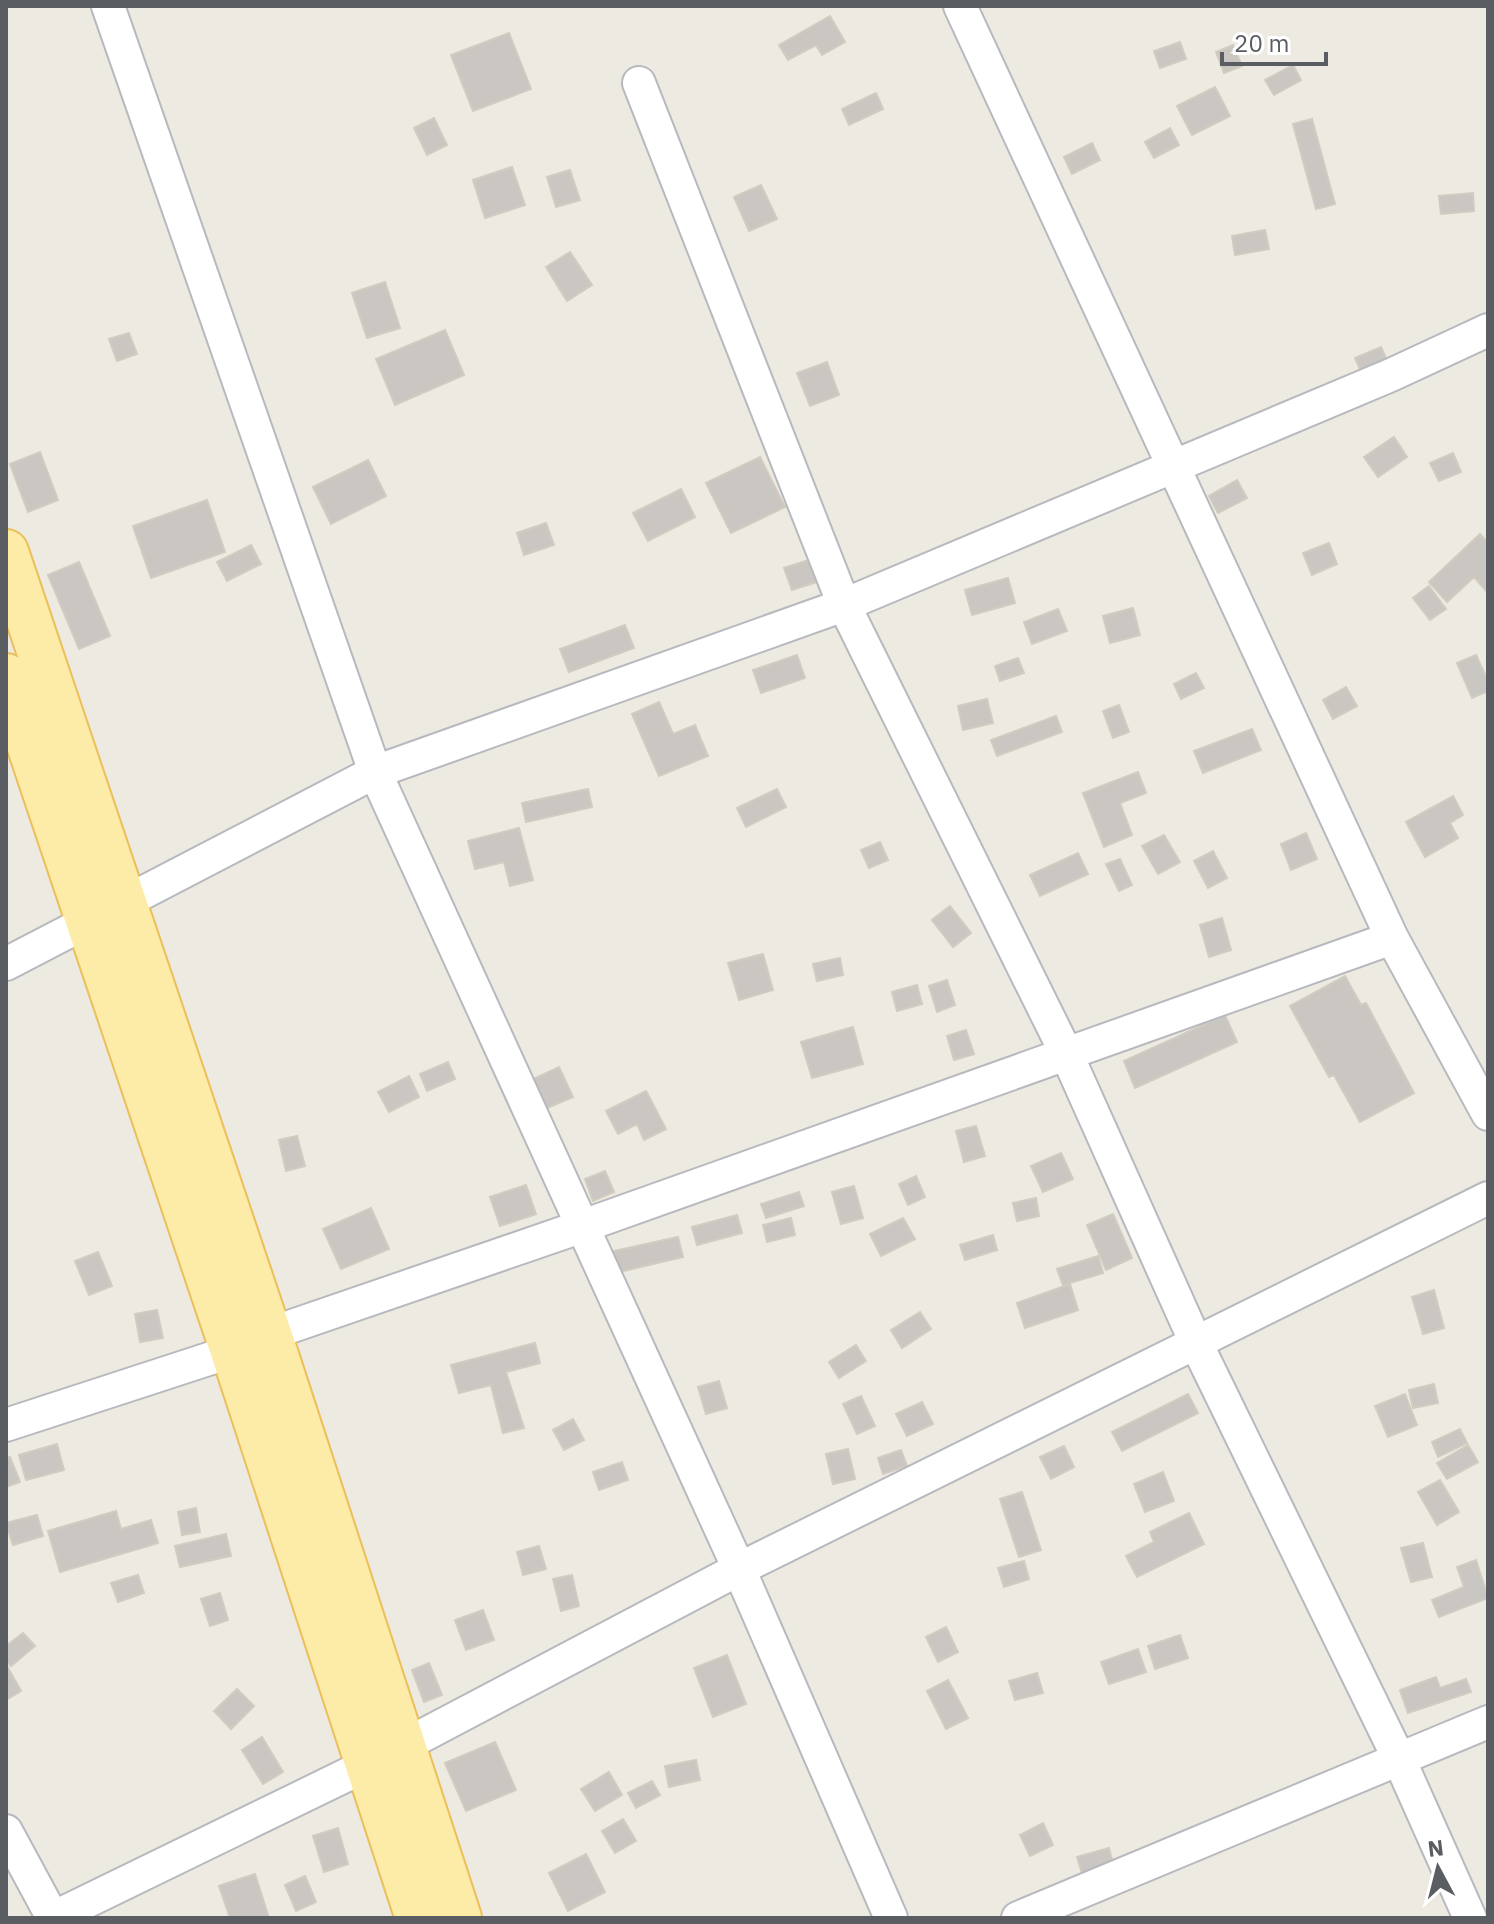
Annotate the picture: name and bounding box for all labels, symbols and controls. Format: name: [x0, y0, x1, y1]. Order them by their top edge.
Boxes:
scale bar: [1222, 16, 1326, 66]
text: 20 m: [1234, 27, 1289, 59]
north arrow: [1398, 1828, 1478, 1908]
text: N: [1426, 1832, 1445, 1863]

